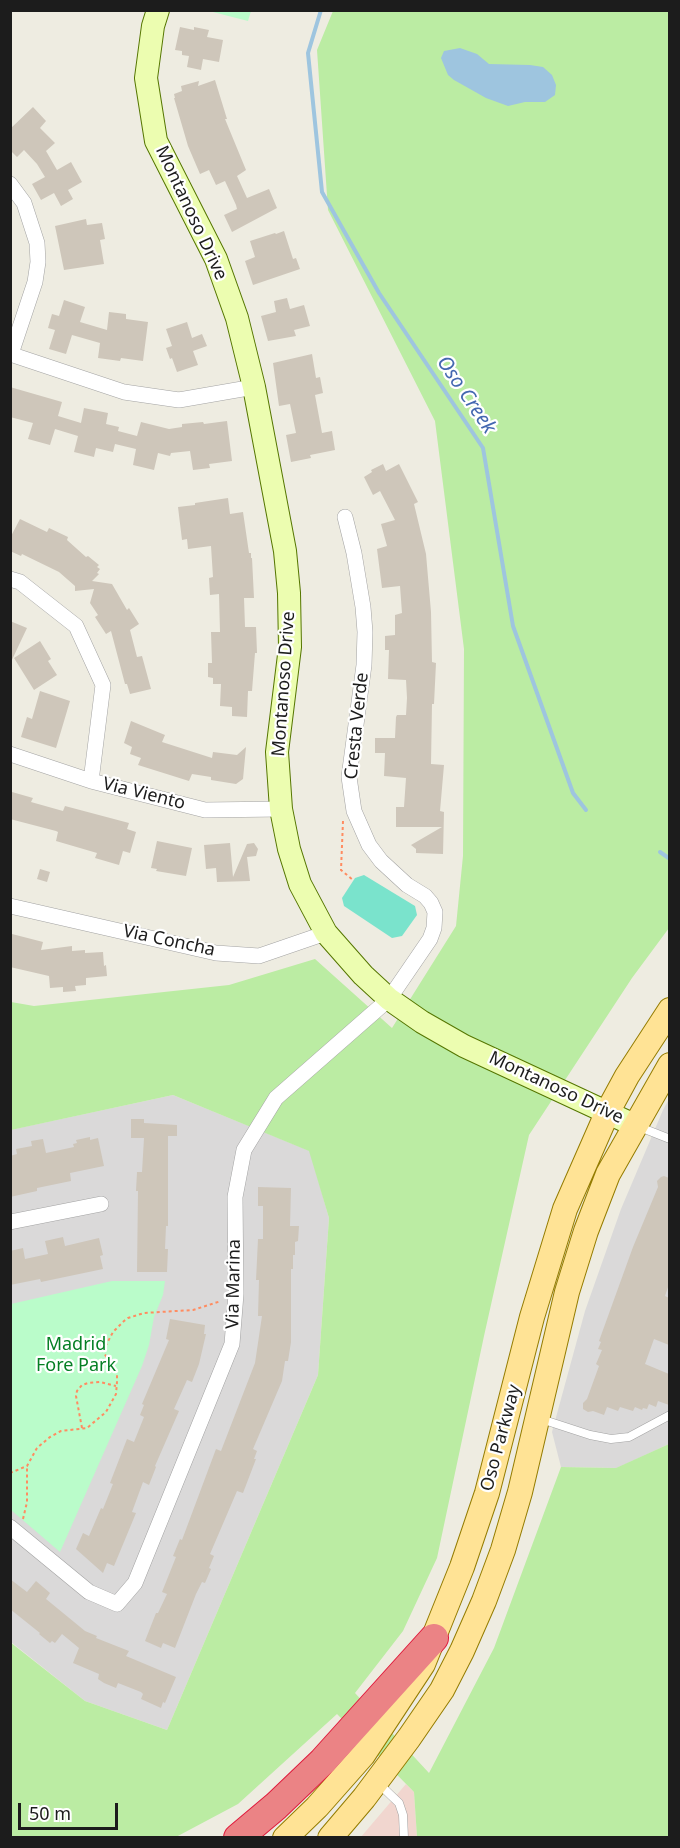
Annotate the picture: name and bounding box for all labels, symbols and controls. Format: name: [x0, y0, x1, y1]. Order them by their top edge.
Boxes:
street label: Montanoso Drive: [150, 142, 232, 284]
water label: Oso Creek: [431, 352, 501, 438]
street label: Montanoso Drive: [268, 611, 300, 757]
street label: Cresta Verde: [341, 671, 373, 781]
street label: Via Viento: [100, 773, 188, 815]
street label: Via Concha: [121, 921, 217, 961]
street label: Montanoso Drive: [485, 1047, 627, 1129]
street label: Via Marina: [222, 1239, 246, 1329]
park label: Madrid Fore Park: [36, 1334, 116, 1376]
street label: Oso Parkway: [476, 1382, 526, 1494]
scale bar: [21, 1791, 122, 1829]
text: 50 m: [29, 1801, 71, 1825]

